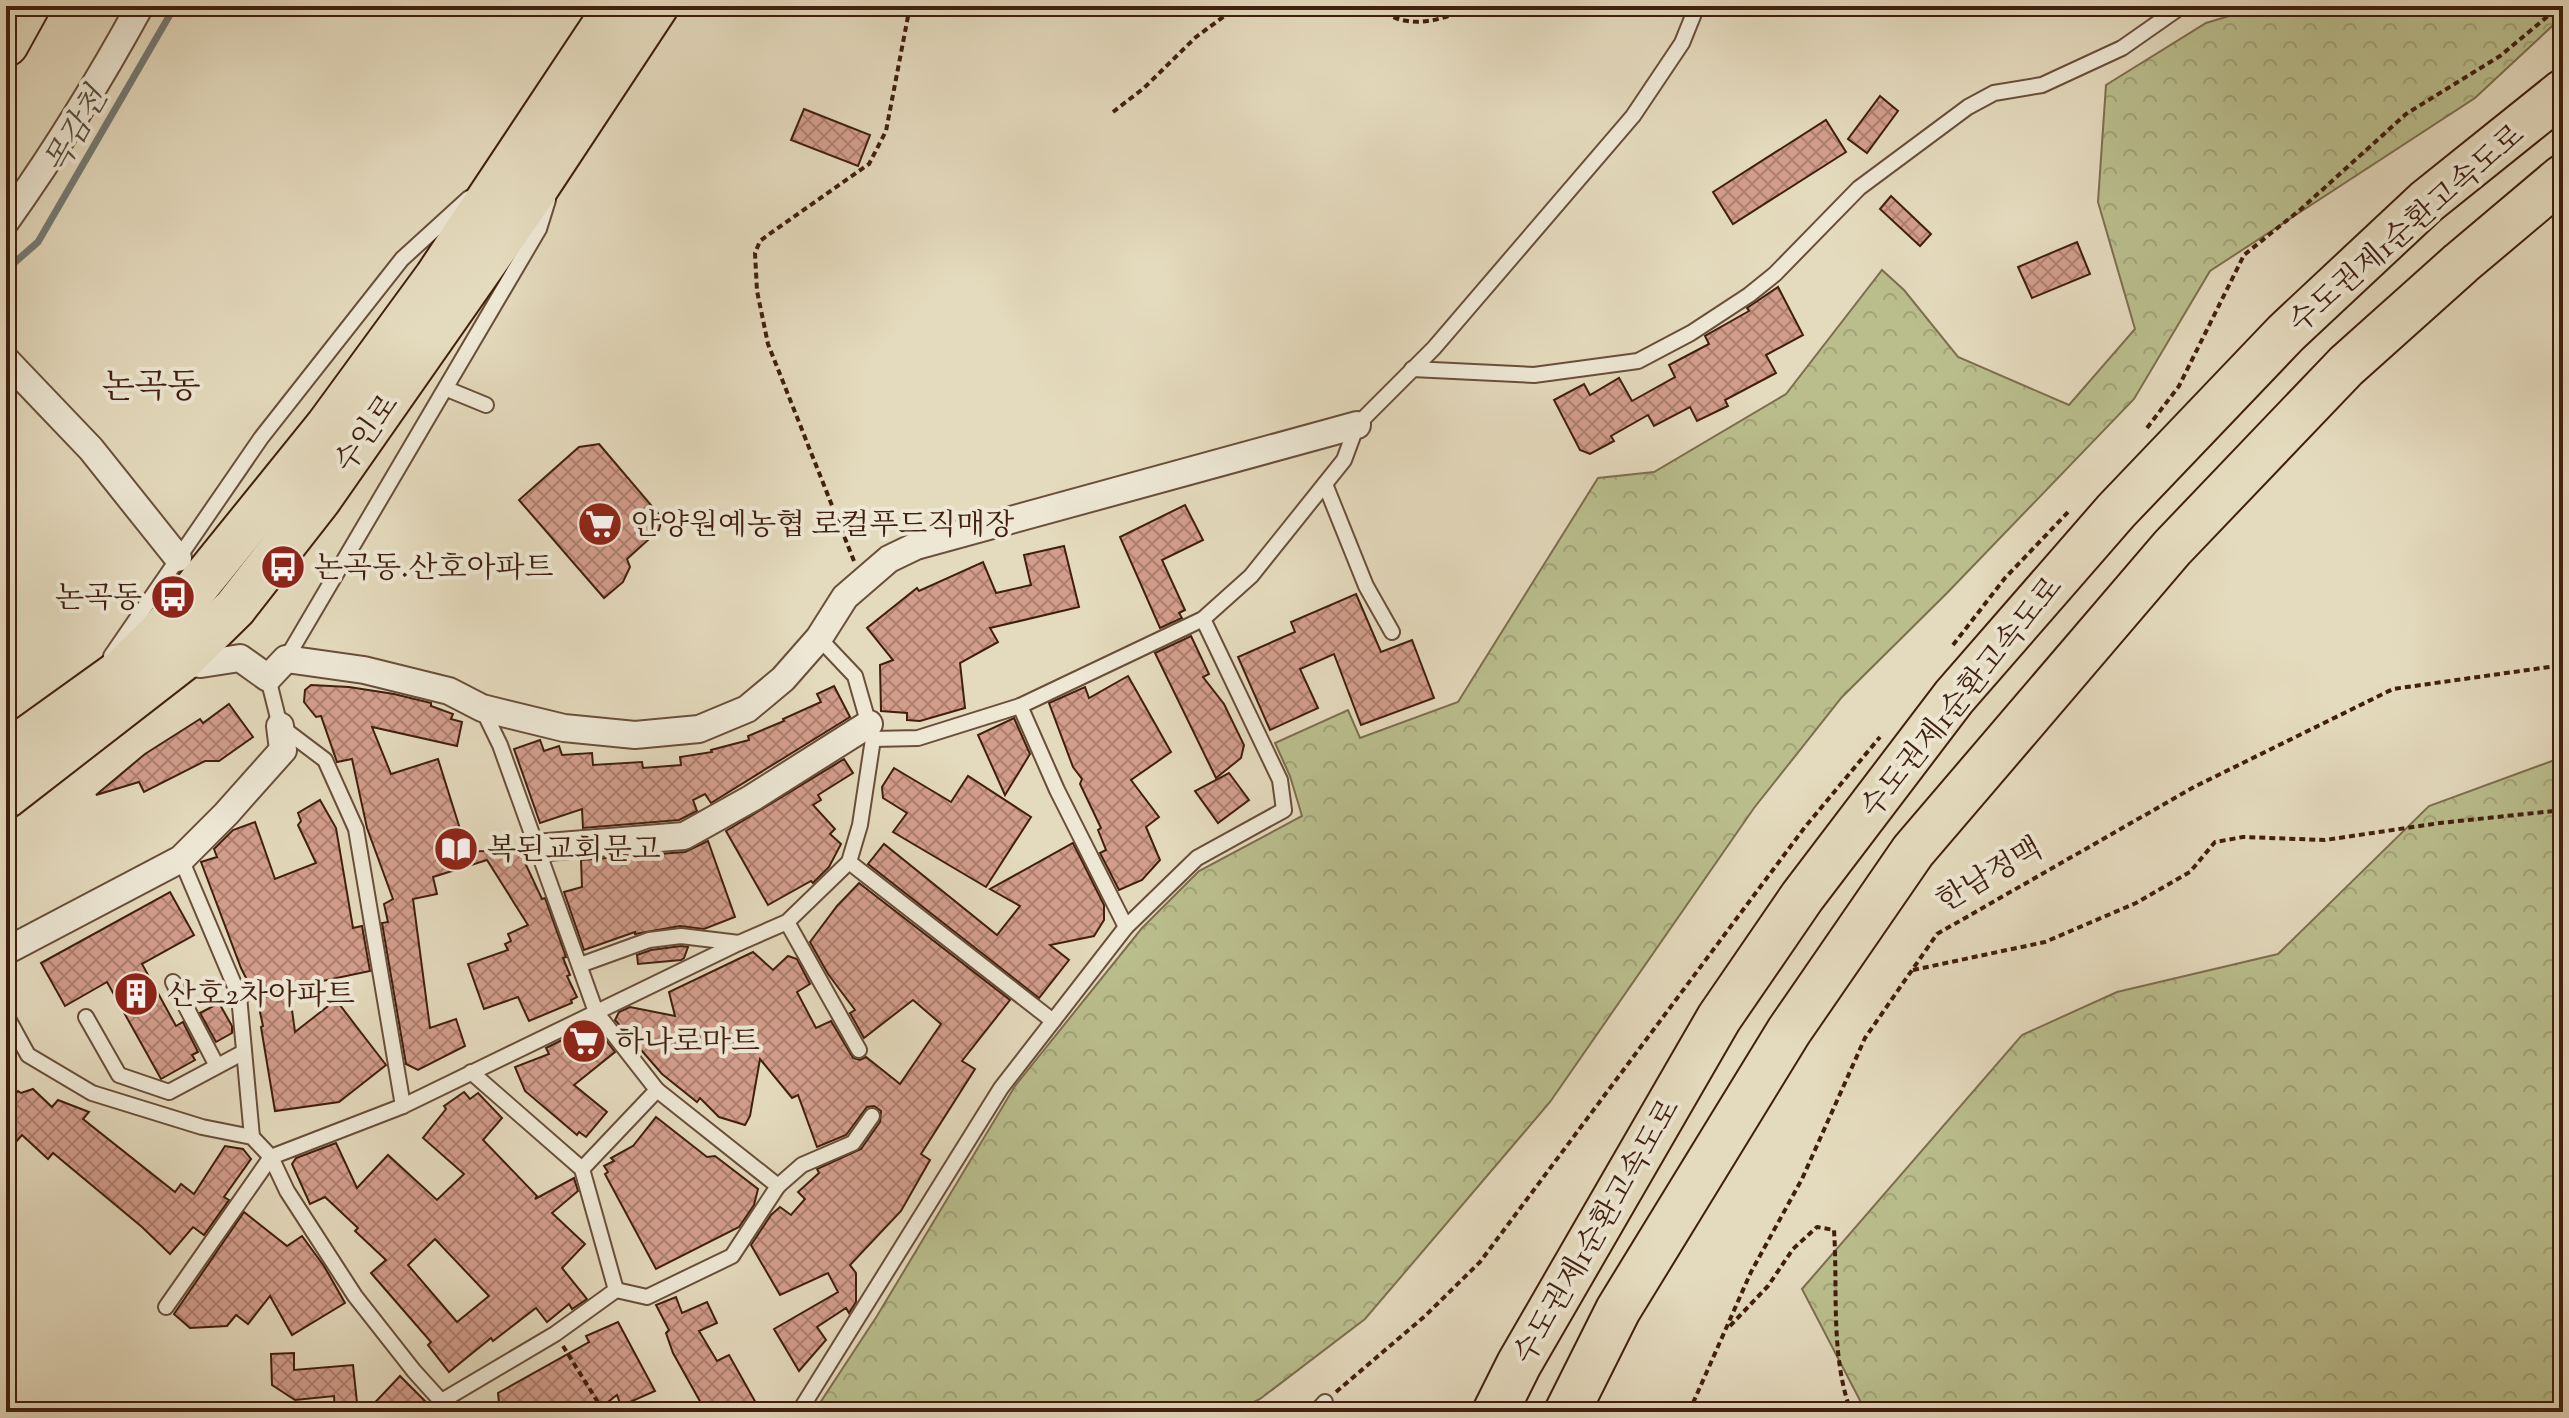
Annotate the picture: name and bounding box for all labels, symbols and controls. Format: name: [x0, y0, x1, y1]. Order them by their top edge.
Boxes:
water label: 목감천: [34, 78, 122, 183]
street label: 수도권제1순환고속도로: [2280, 115, 2535, 345]
district label: 논곡동: [102, 364, 200, 413]
street label: 수인로: [325, 386, 411, 482]
supermarket icon: 안양원예농협 로컬푸드직매장: [576, 500, 624, 548]
place label: 안양원예농협 로컬푸드직매장: [631, 505, 1014, 548]
bus stop icon: 논곡동.산호아파트: [259, 543, 307, 591]
place label: 논곡동.산호아파트: [314, 548, 553, 591]
street label: 수도권제1순환고속도로: [1852, 568, 2074, 829]
bus stop icon: 논곡동: [149, 573, 197, 621]
place label: 논곡동: [55, 578, 142, 621]
library icon: 복된교회문고: [432, 825, 480, 873]
street label: 한남정맥: [1929, 829, 2051, 924]
place label: 복된교회문고: [487, 830, 661, 873]
building icon: 산호2차아파트: [112, 970, 160, 1018]
place label: 산호2차아파트: [167, 975, 355, 1018]
supermarket icon: 하나로마트: [560, 1017, 608, 1065]
place label: 하나로마트: [615, 1022, 760, 1065]
street label: 수도권제1순환고속도로: [1505, 1092, 1692, 1373]

